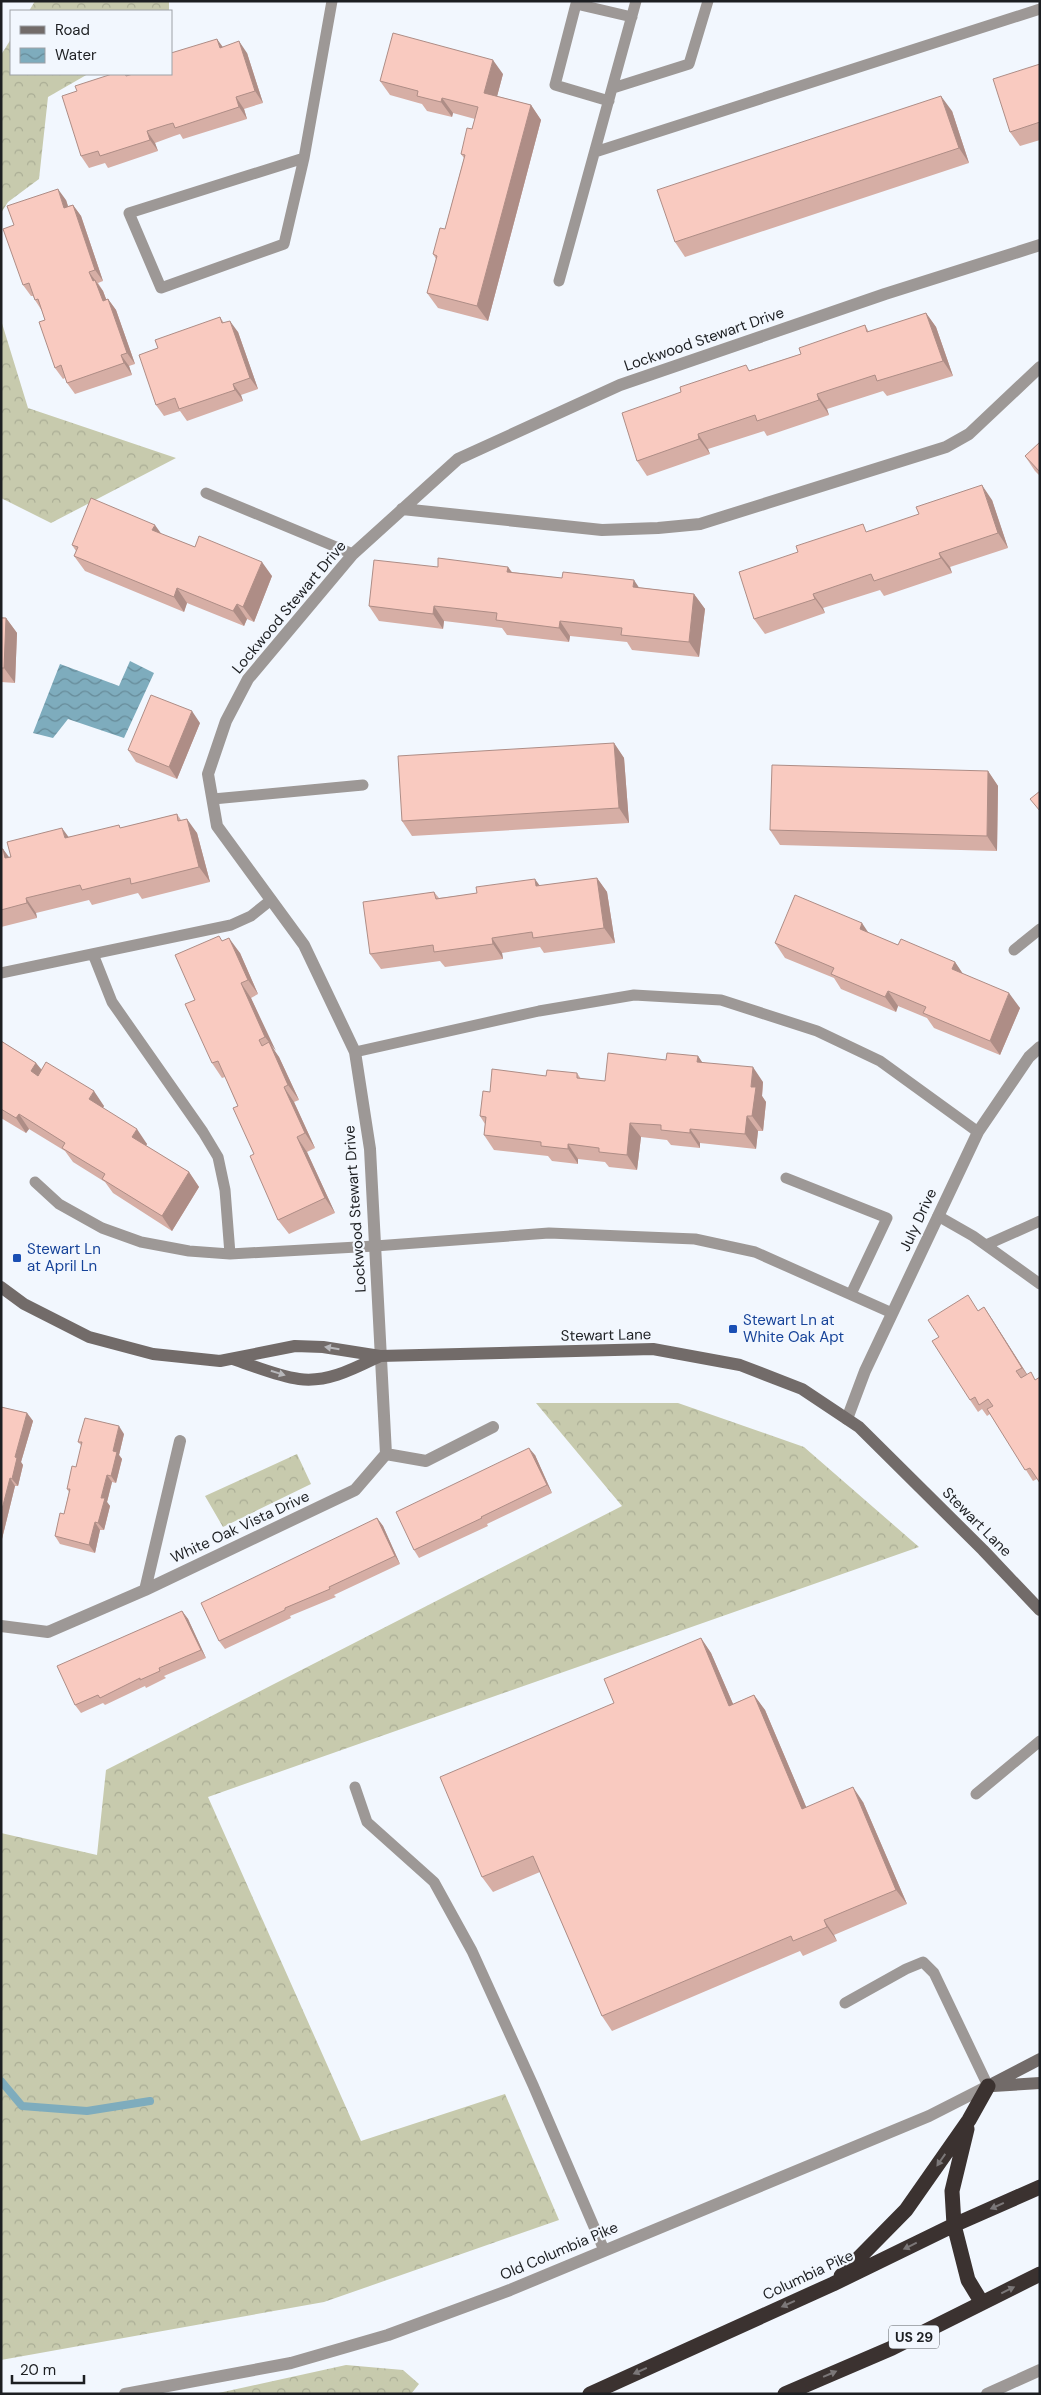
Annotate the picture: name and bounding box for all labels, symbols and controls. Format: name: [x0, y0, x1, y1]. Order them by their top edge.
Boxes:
legend: [10, 10, 172, 75]
text: Road: [55, 20, 90, 40]
text: Water: [55, 45, 97, 65]
street label: Lockwood Stewart Drive: [621, 302, 787, 376]
street label: Lockwood Stewart Drive: [227, 536, 351, 678]
street label: Lockwood Stewart Drive: [339, 1125, 371, 1293]
street label: July Drive: [895, 1185, 941, 1255]
place label: Stewart Ln at April Ln: [27, 1239, 101, 1276]
marker: Stewart Ln at April Ln: [11, 1252, 23, 1264]
place label: Stewart Ln at White Oak Apt: [743, 1310, 844, 1347]
marker: Stewart Ln at White Oak Apt: [727, 1323, 739, 1335]
street label: Stewart Lane: [561, 1324, 651, 1346]
one-way arrow: [324, 1344, 340, 1352]
one-way arrow: [271, 1369, 286, 1377]
street label: Stewart Lane: [938, 1483, 1016, 1561]
street label: White Oak Vista Drive: [168, 1486, 312, 1568]
one-way arrow: [936, 2153, 946, 2167]
one-way arrow: [990, 2202, 1004, 2210]
street label: Old Columbia Pike: [497, 2217, 621, 2285]
one-way arrow: [903, 2242, 918, 2250]
street label: Columbia Pike: [759, 2245, 857, 2305]
one-way arrow: [1001, 2286, 1015, 2294]
one-way arrow: [781, 2300, 796, 2308]
road number: US 29: [889, 2326, 939, 2348]
scale bar: [12, 2352, 85, 2384]
text: 20 m: [20, 2360, 56, 2380]
one-way arrow: [633, 2367, 647, 2375]
one-way arrow: [823, 2370, 837, 2378]

